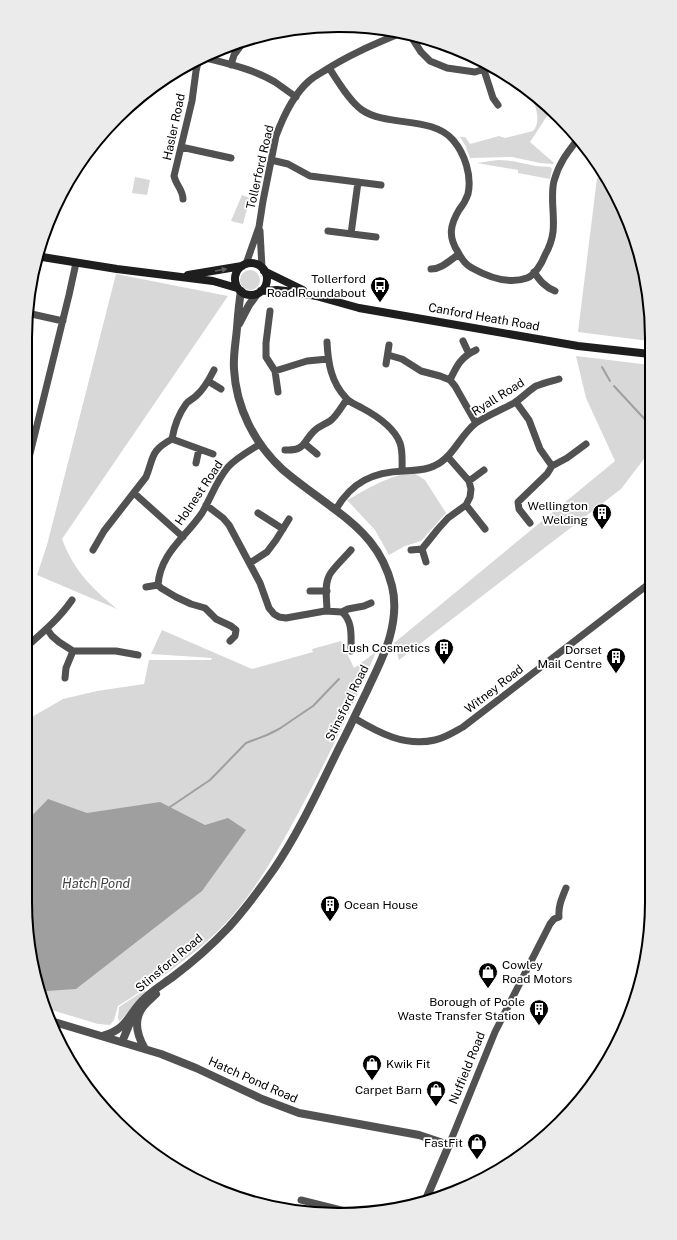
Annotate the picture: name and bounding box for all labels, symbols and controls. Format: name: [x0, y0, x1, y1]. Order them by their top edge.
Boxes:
street label: Hasler Road: [160, 92, 188, 162]
street label: Tollerford Road: [244, 124, 276, 210]
one-way arrow: [215, 267, 227, 273]
place label: Tollerford Road Roundabout: [267, 272, 366, 300]
bus stop icon: Tollerford Road Roundabout: [369, 275, 391, 303]
street label: Canford Heath Road: [427, 300, 541, 334]
street label: Ryall Road: [469, 375, 527, 419]
street label: Holnest Road: [172, 458, 226, 528]
place label: Wellington Welding: [528, 499, 588, 527]
building icon: Wellington Welding: [591, 502, 613, 530]
building icon: Lush Cosmetics: [433, 637, 455, 665]
place label: Lush Cosmetics: [342, 641, 430, 655]
place label: Dorset Mail Centre: [537, 643, 602, 671]
building icon: Dorset Mail Centre: [605, 646, 627, 674]
street label: Witney Road: [462, 662, 526, 716]
street label: Stinsford Road: [323, 663, 371, 743]
water label: Hatch Pond: [62, 876, 130, 891]
building icon: Ocean House: [319, 894, 341, 922]
place label: Ocean House: [344, 898, 418, 912]
street label: Stinsford Road: [133, 931, 205, 995]
place label: Cowley Road Motors: [502, 958, 572, 986]
shop icon: Cowley Road Motors: [477, 961, 499, 989]
place label: Borough of Poole Waste Transfer Station: [397, 995, 525, 1023]
building icon: Borough of Poole Waste Transfer Station: [528, 998, 550, 1026]
street label: Nuffield Road: [446, 1030, 488, 1106]
shop icon: Kwik Fit: [361, 1053, 383, 1081]
street label: Hatch Pond Road: [206, 1054, 300, 1106]
place label: Kwik Fit: [386, 1057, 431, 1071]
shop icon: Carpet Barn: [425, 1079, 447, 1107]
place label: Carpet Barn: [355, 1083, 422, 1097]
shop icon: FastFit: [466, 1132, 488, 1160]
place label: FastFit: [424, 1136, 463, 1150]

